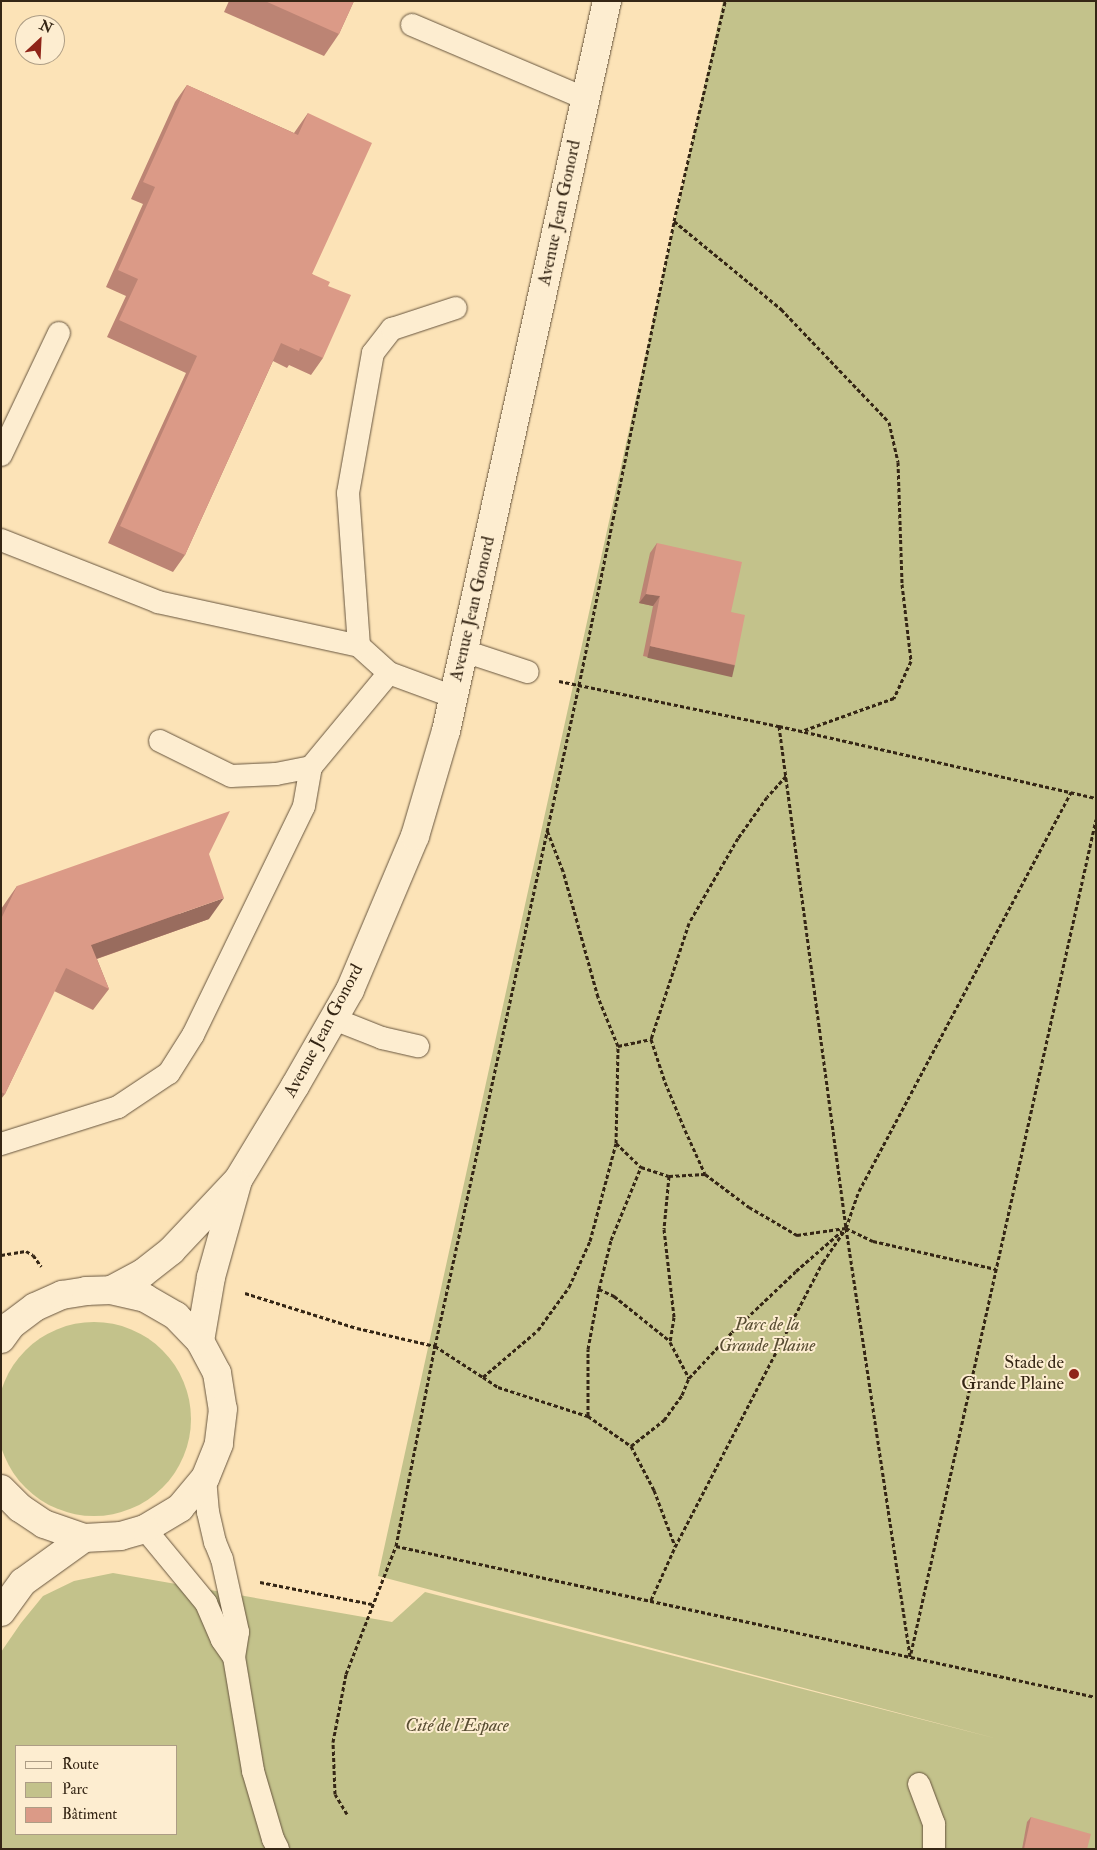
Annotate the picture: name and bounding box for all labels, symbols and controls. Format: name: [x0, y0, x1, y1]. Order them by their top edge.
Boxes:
north arrow: [15, 15, 65, 65]
text: N: [37, 17, 55, 37]
street label: Avenue Jean Gonord: [534, 138, 586, 288]
street label: Avenue Jean Gonord: [446, 534, 500, 684]
street label: Avenue Jean Gonord: [280, 961, 368, 1101]
park label: Parc de la Grande Plaine: [719, 1315, 815, 1358]
place label: Stade de Grande Plaine: [961, 1353, 1064, 1396]
marker: Stade de Grande Plaine: [1068, 1368, 1080, 1380]
park label: Cité de l'Espace: [405, 1715, 509, 1737]
legend: [15, 1745, 178, 1835]
text: Route: [62, 1755, 99, 1774]
text: Parc: [62, 1780, 88, 1799]
text: Bâtiment: [62, 1805, 117, 1824]

